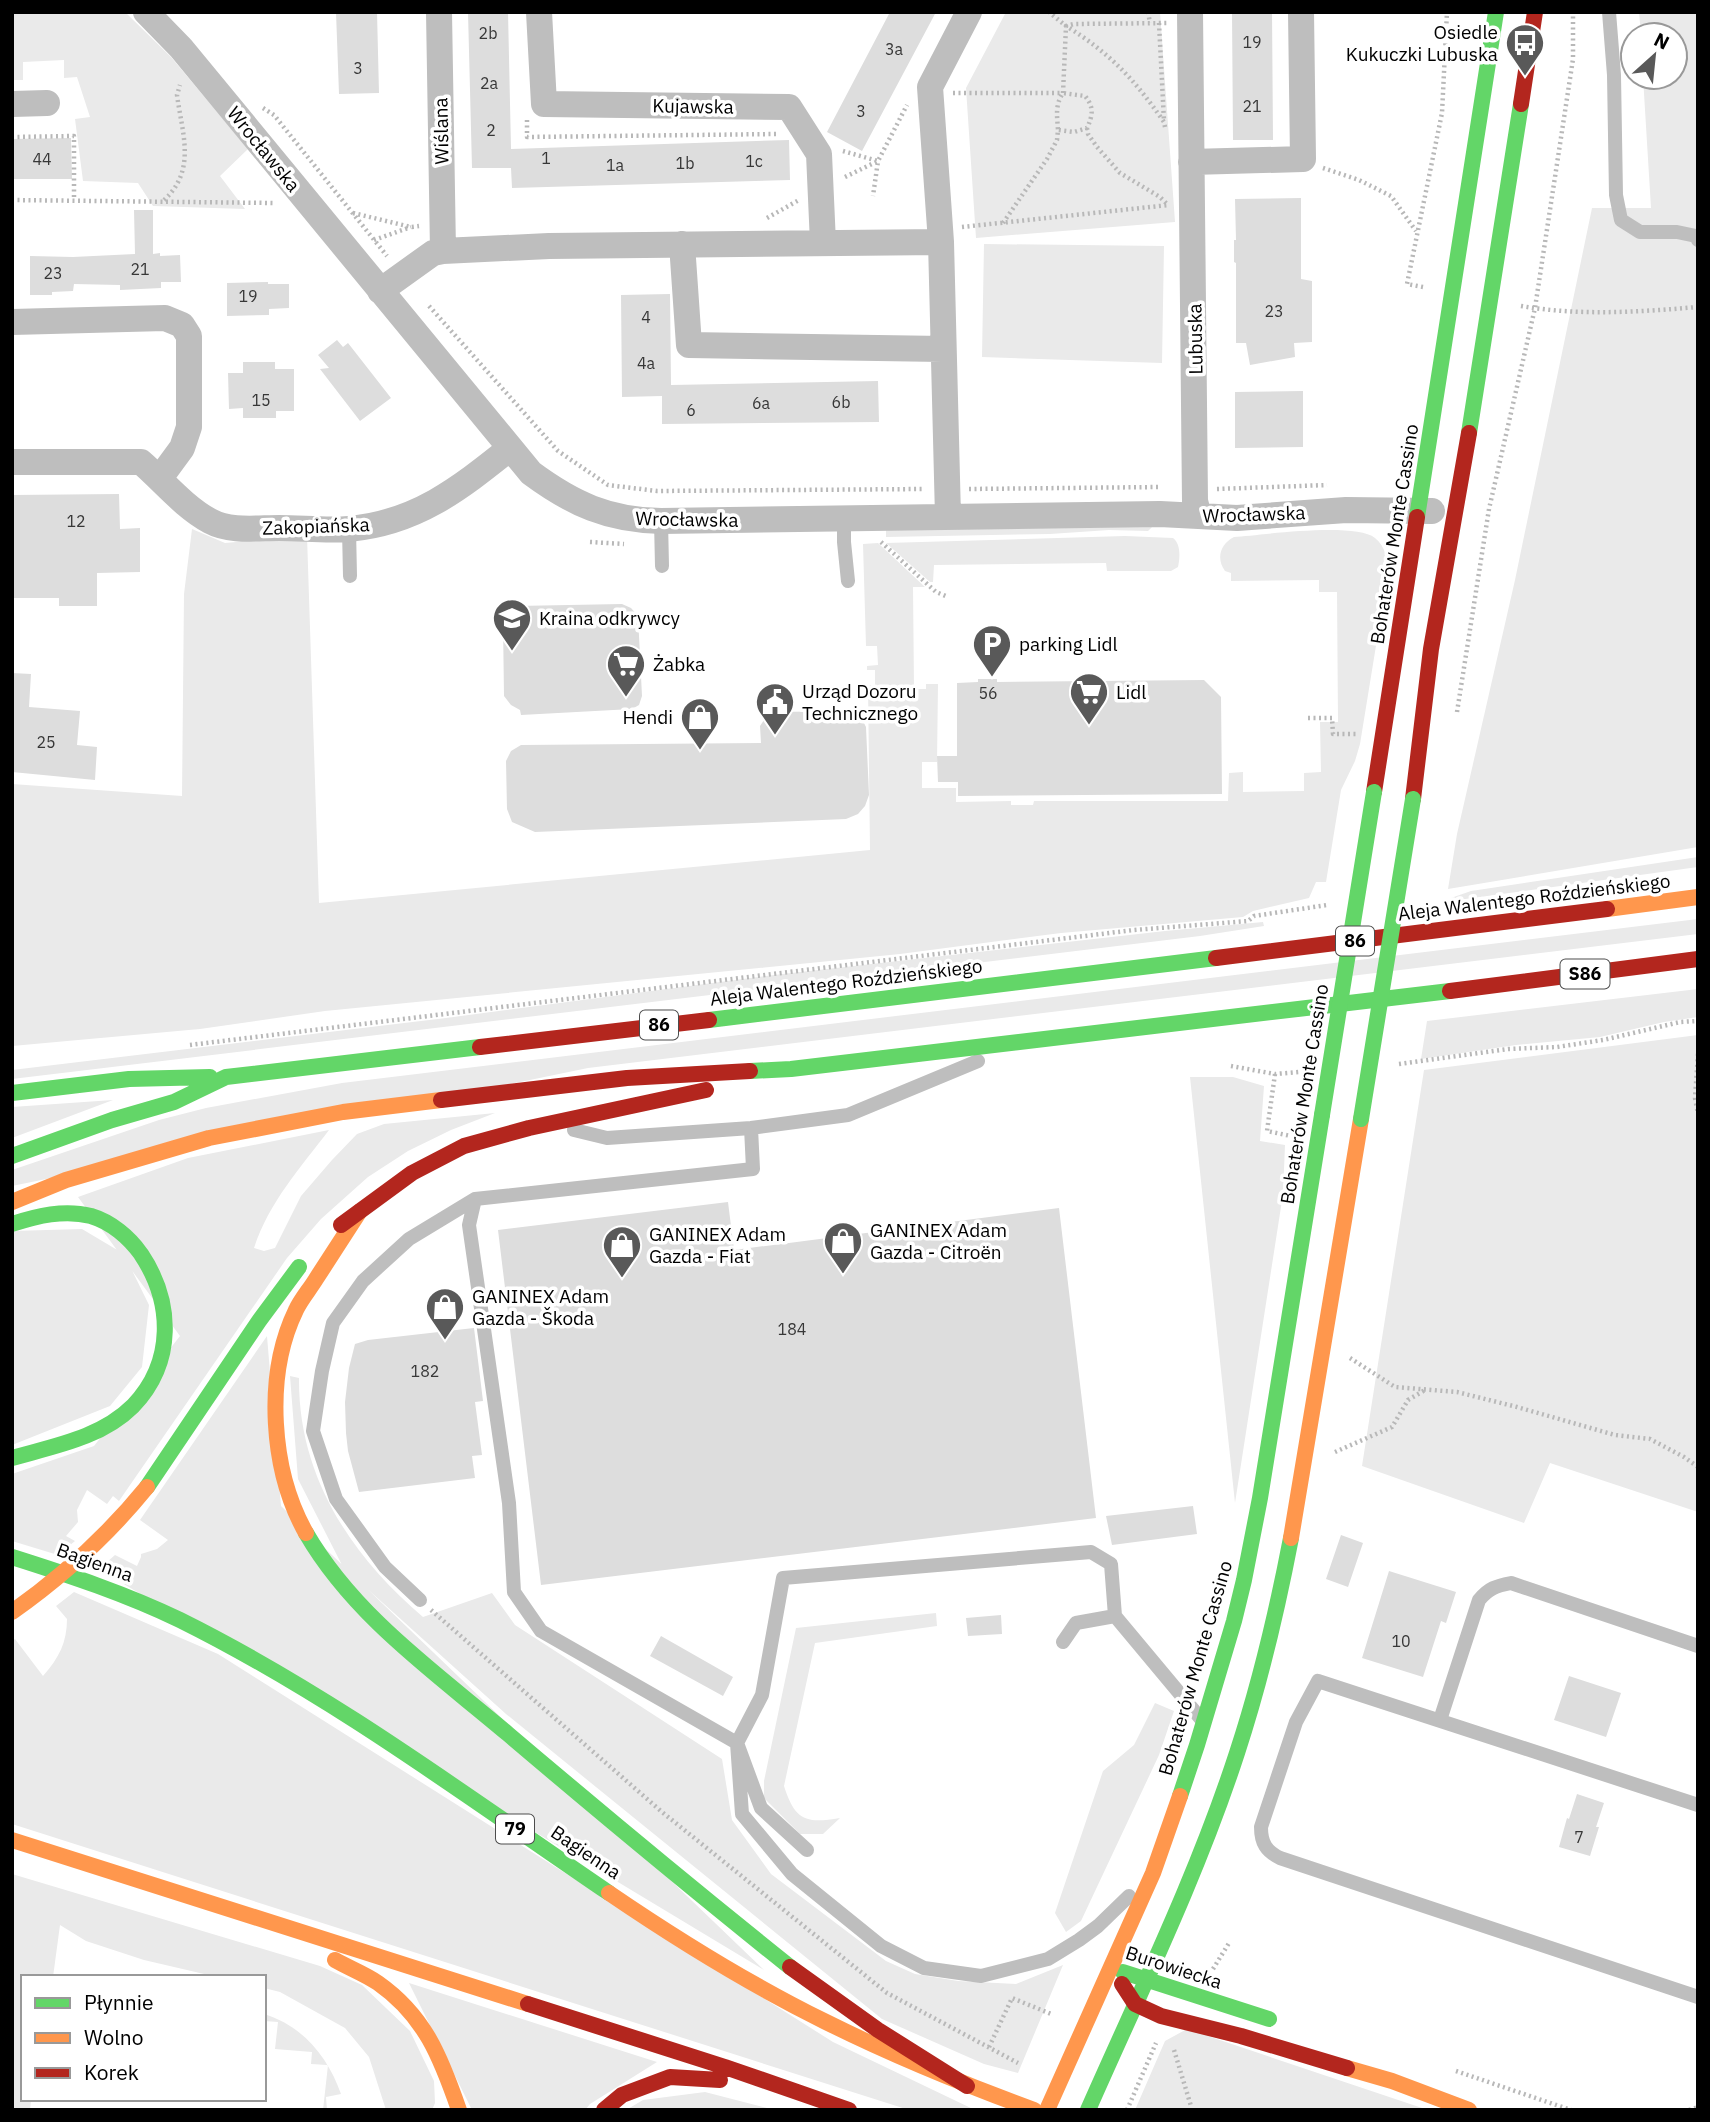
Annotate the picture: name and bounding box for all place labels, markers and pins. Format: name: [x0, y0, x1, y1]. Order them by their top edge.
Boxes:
place label: Osiedle Kukuczki Lubuska: [1346, 20, 1498, 66]
bus stop icon: Osiedle Kukuczki Lubuska: [1504, 22, 1546, 77]
school or university icon: Kraina odkrywcy: [491, 597, 533, 652]
place label: Kraina odkrywcy: [539, 606, 680, 630]
parking icon: parking Lidl: [971, 623, 1013, 678]
place label: parking Lidl: [1019, 632, 1118, 656]
supermarket icon: Żabka: [605, 643, 647, 698]
place label: Żabka: [653, 652, 705, 676]
supermarket icon: Lidl: [1068, 671, 1110, 726]
place label: Urząd Dozoru Technicznego: [802, 679, 918, 725]
place label: Lidl: [1116, 680, 1146, 704]
public building icon: Urząd Dozoru Technicznego: [754, 681, 796, 736]
shop icon: Hendi: [679, 696, 721, 751]
place label: Hendi: [623, 705, 673, 729]
place label: GANINEX Adam Gazda - Citroën: [870, 1218, 1007, 1264]
shop icon: GANINEX Adam Gazda - Citroën: [822, 1220, 864, 1275]
place label: GANINEX Adam Gazda - Fiat: [649, 1222, 786, 1268]
shop icon: GANINEX Adam Gazda - Fiat: [601, 1224, 643, 1279]
place label: GANINEX Adam Gazda - Škoda: [472, 1284, 609, 1330]
shop icon: GANINEX Adam Gazda - Škoda: [424, 1286, 466, 1341]

